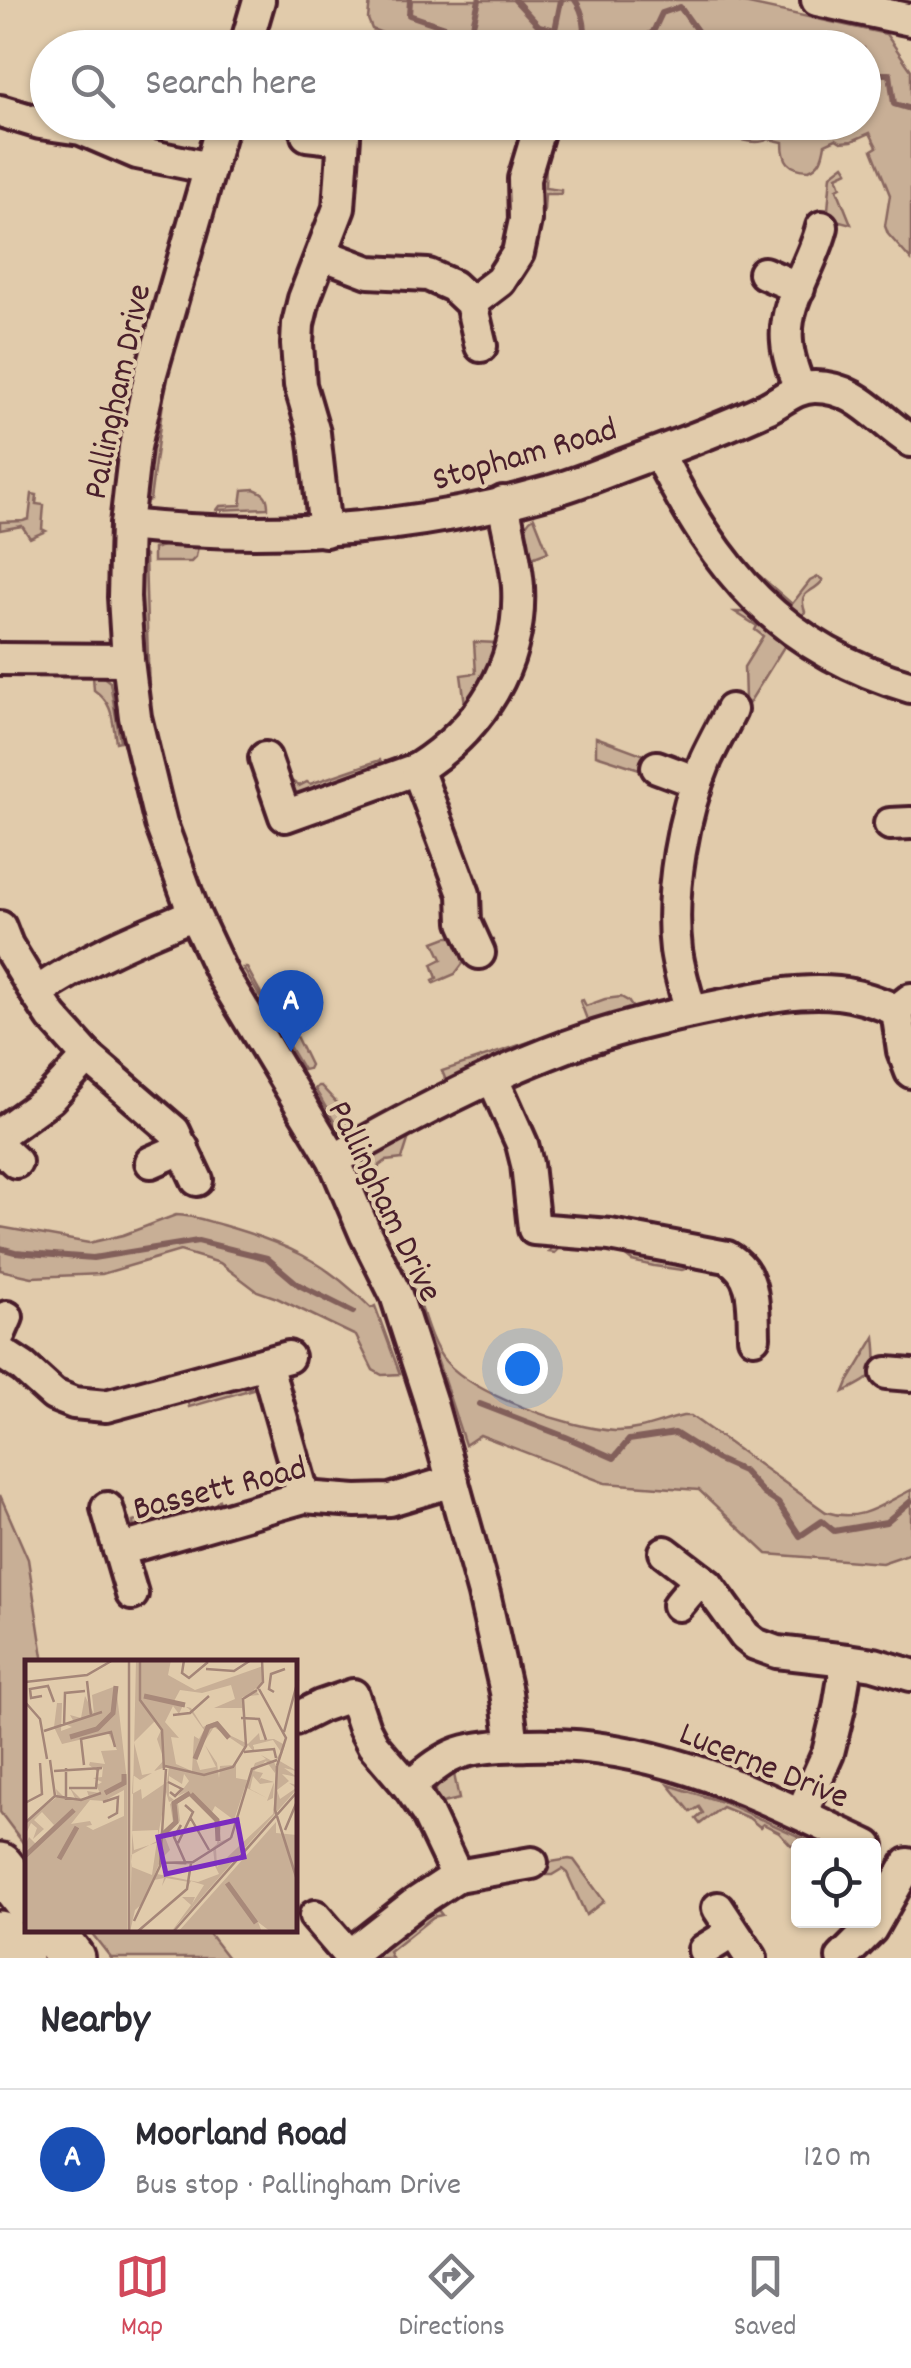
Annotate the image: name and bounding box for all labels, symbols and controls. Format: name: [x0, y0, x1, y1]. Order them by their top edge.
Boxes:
search box: [30, 30, 881, 140]
icon: search: [65, 58, 120, 113]
text: Search here: [145, 58, 317, 113]
street label: Pallingham Drive: [73, 280, 167, 504]
street label: Stopham Road: [427, 407, 624, 507]
pin: A: [258, 970, 324, 1052]
street label: Pallingham Drive: [312, 1093, 453, 1311]
your location: [497, 1343, 548, 1394]
street label: Bassett Road: [128, 1445, 312, 1537]
inset map: [25, 1660, 298, 1933]
street label: Lucerne Drive: [671, 1711, 855, 1824]
map controls: [791, 1838, 881, 1928]
button: locate: [791, 1838, 881, 1928]
text: Nearby: [40, 1993, 150, 2053]
text: Moorland Road: [135, 2109, 347, 2164]
text: A: [64, 2136, 81, 2182]
text: 120 m: [803, 2136, 871, 2182]
text: Bus stop · Pallingham Drive: [135, 2164, 461, 2210]
tab: Map: [115, 2249, 170, 2349]
tab: Directions: [399, 2249, 505, 2349]
tab: Saved: [734, 2249, 796, 2349]

